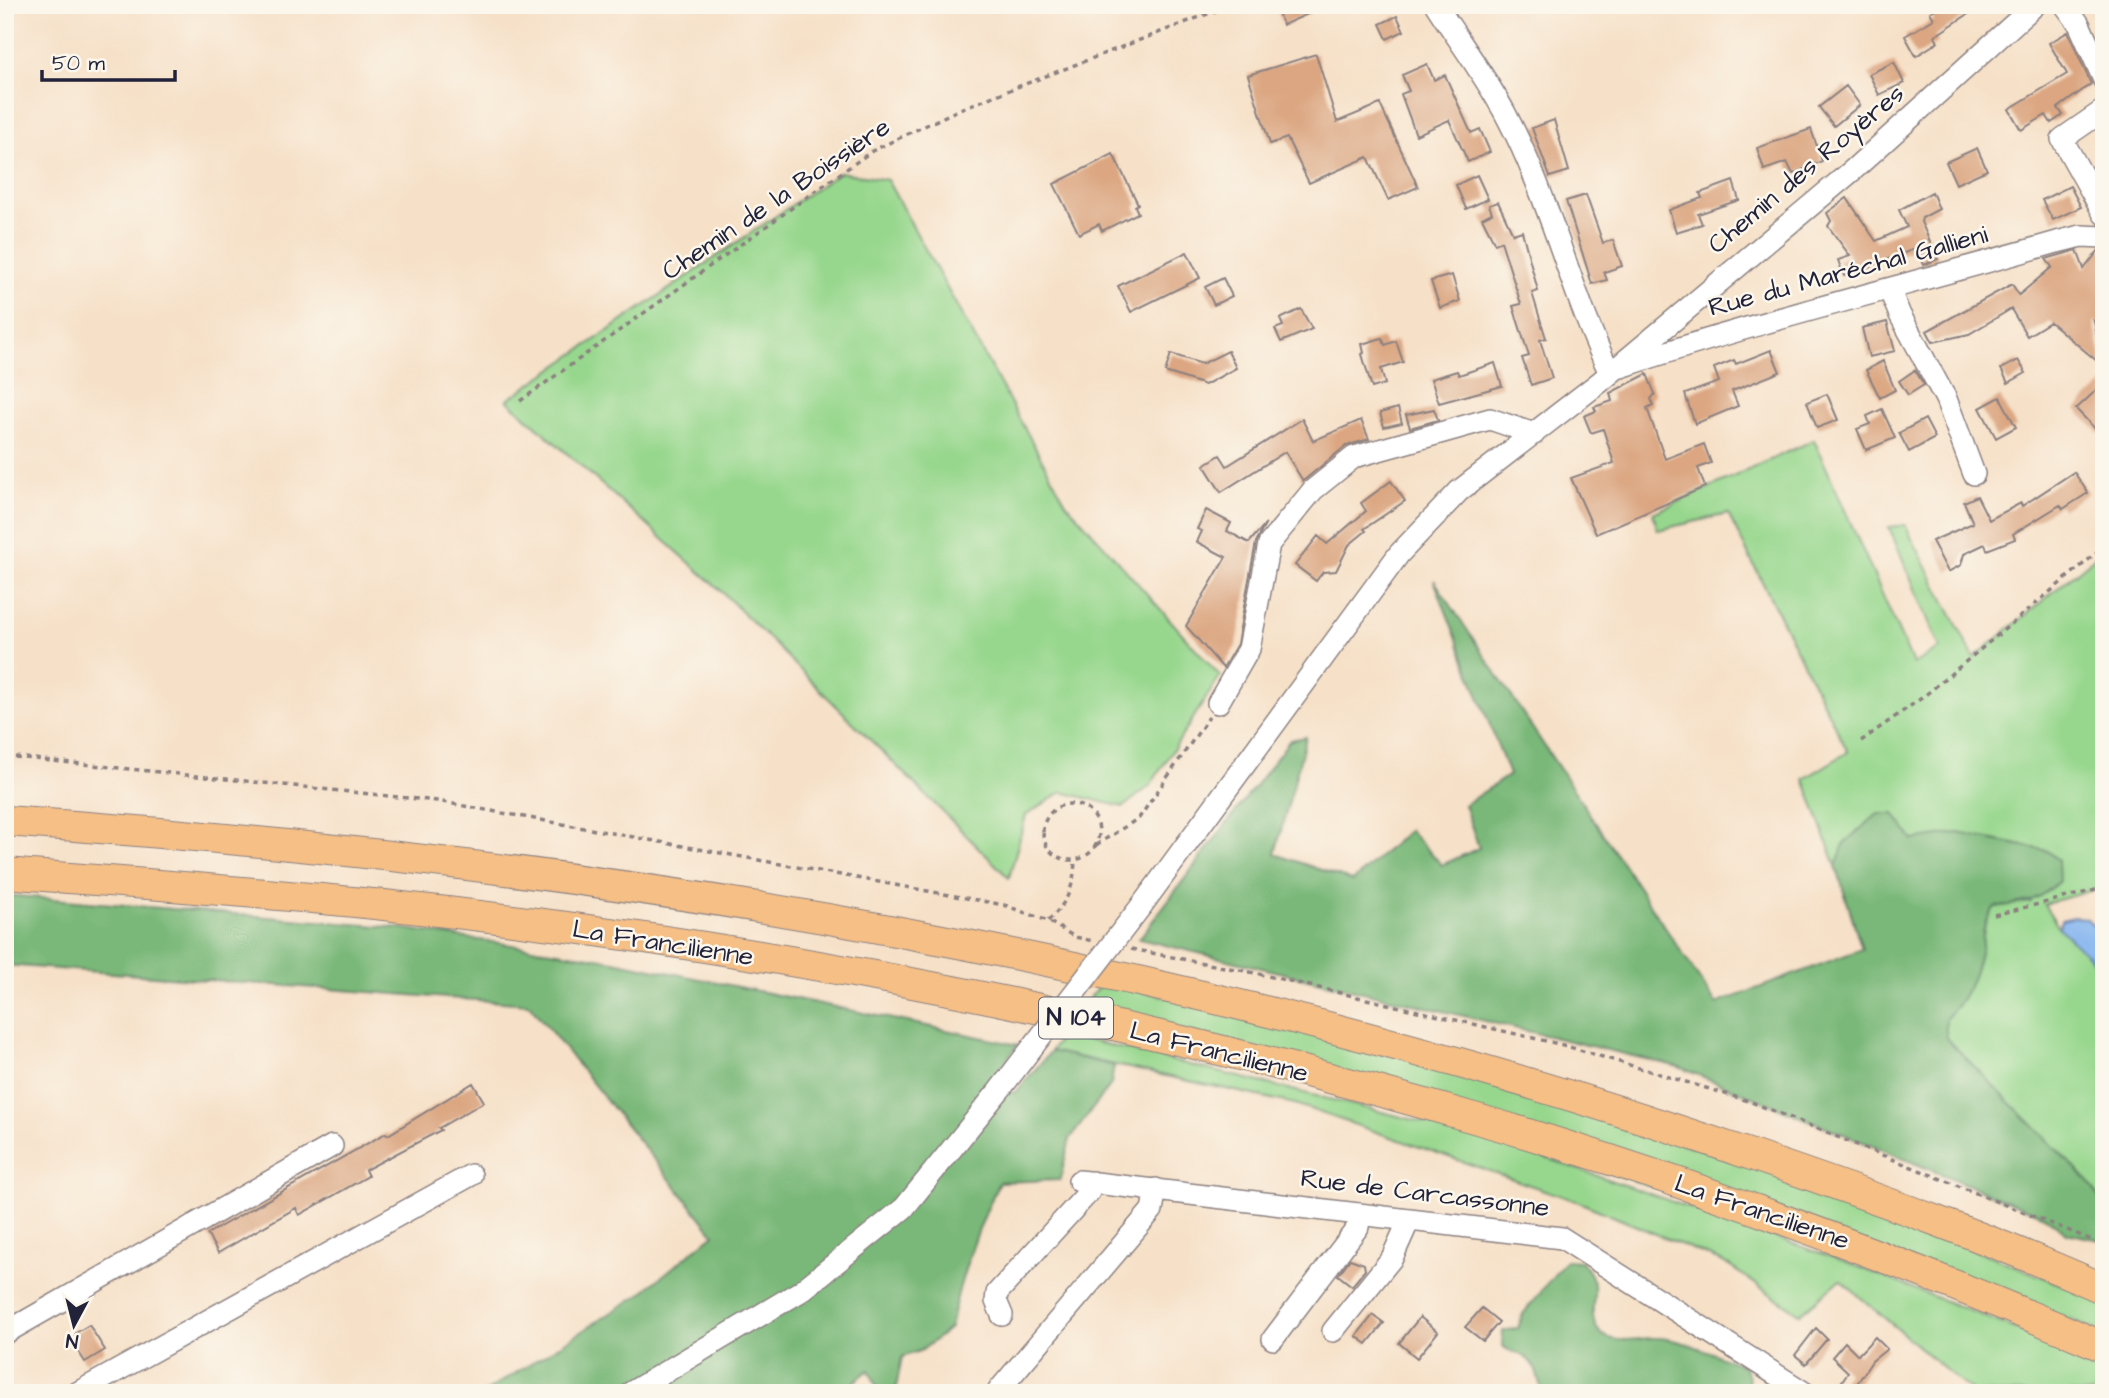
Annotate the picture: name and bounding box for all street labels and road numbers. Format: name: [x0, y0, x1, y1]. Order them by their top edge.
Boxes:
street label: Chemin des Royères: [1700, 76, 1913, 264]
street label: Chemin de la Boissière: [655, 109, 897, 289]
street label: Rue du Maréchal Gallieni: [1704, 216, 1992, 326]
street label: La Francilienne: [570, 911, 756, 975]
road number: N 104: [1039, 998, 1113, 1038]
street label: La Francilienne: [1126, 1012, 1312, 1092]
street label: Rue de Carcassonne: [1298, 1160, 1552, 1226]
street label: La Francilienne: [1670, 1165, 1854, 1259]

